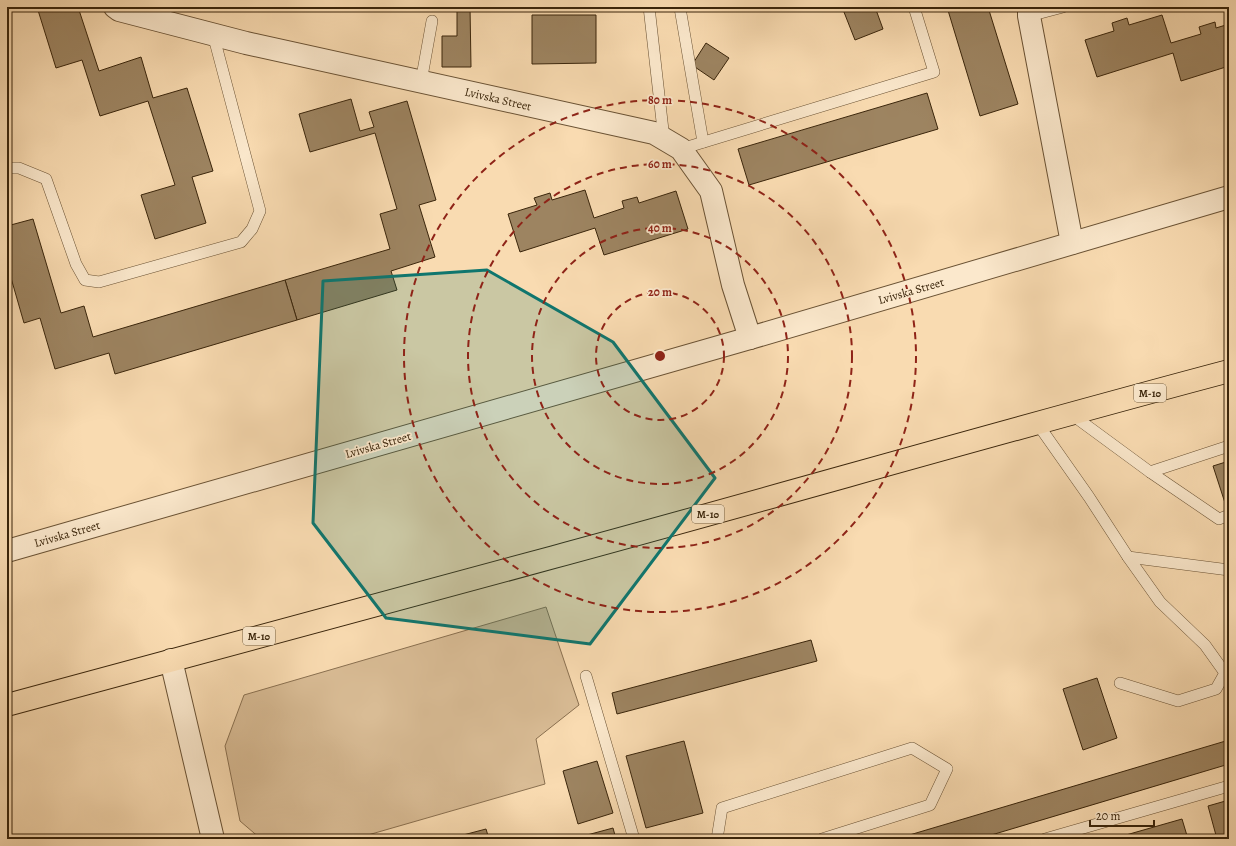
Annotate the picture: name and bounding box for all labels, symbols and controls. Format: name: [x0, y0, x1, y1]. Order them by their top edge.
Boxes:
street label: Lvivska Street: [463, 84, 533, 114]
text: 80 m: [648, 92, 672, 108]
text: 60 m: [648, 156, 672, 172]
text: 40 m: [648, 220, 672, 236]
street label: Lvivska Street: [876, 274, 946, 308]
text: 20 m: [648, 284, 672, 300]
centre of rings: [653, 349, 667, 363]
road number: М-10: [1134, 384, 1166, 402]
street label: Lvivska Street: [343, 428, 413, 462]
road number: М-10: [692, 505, 724, 523]
street label: Lvivska Street: [32, 517, 102, 551]
road number: М-10: [243, 627, 275, 645]
scale bar: [1090, 802, 1154, 828]
text: 20 m: [1096, 808, 1120, 824]

